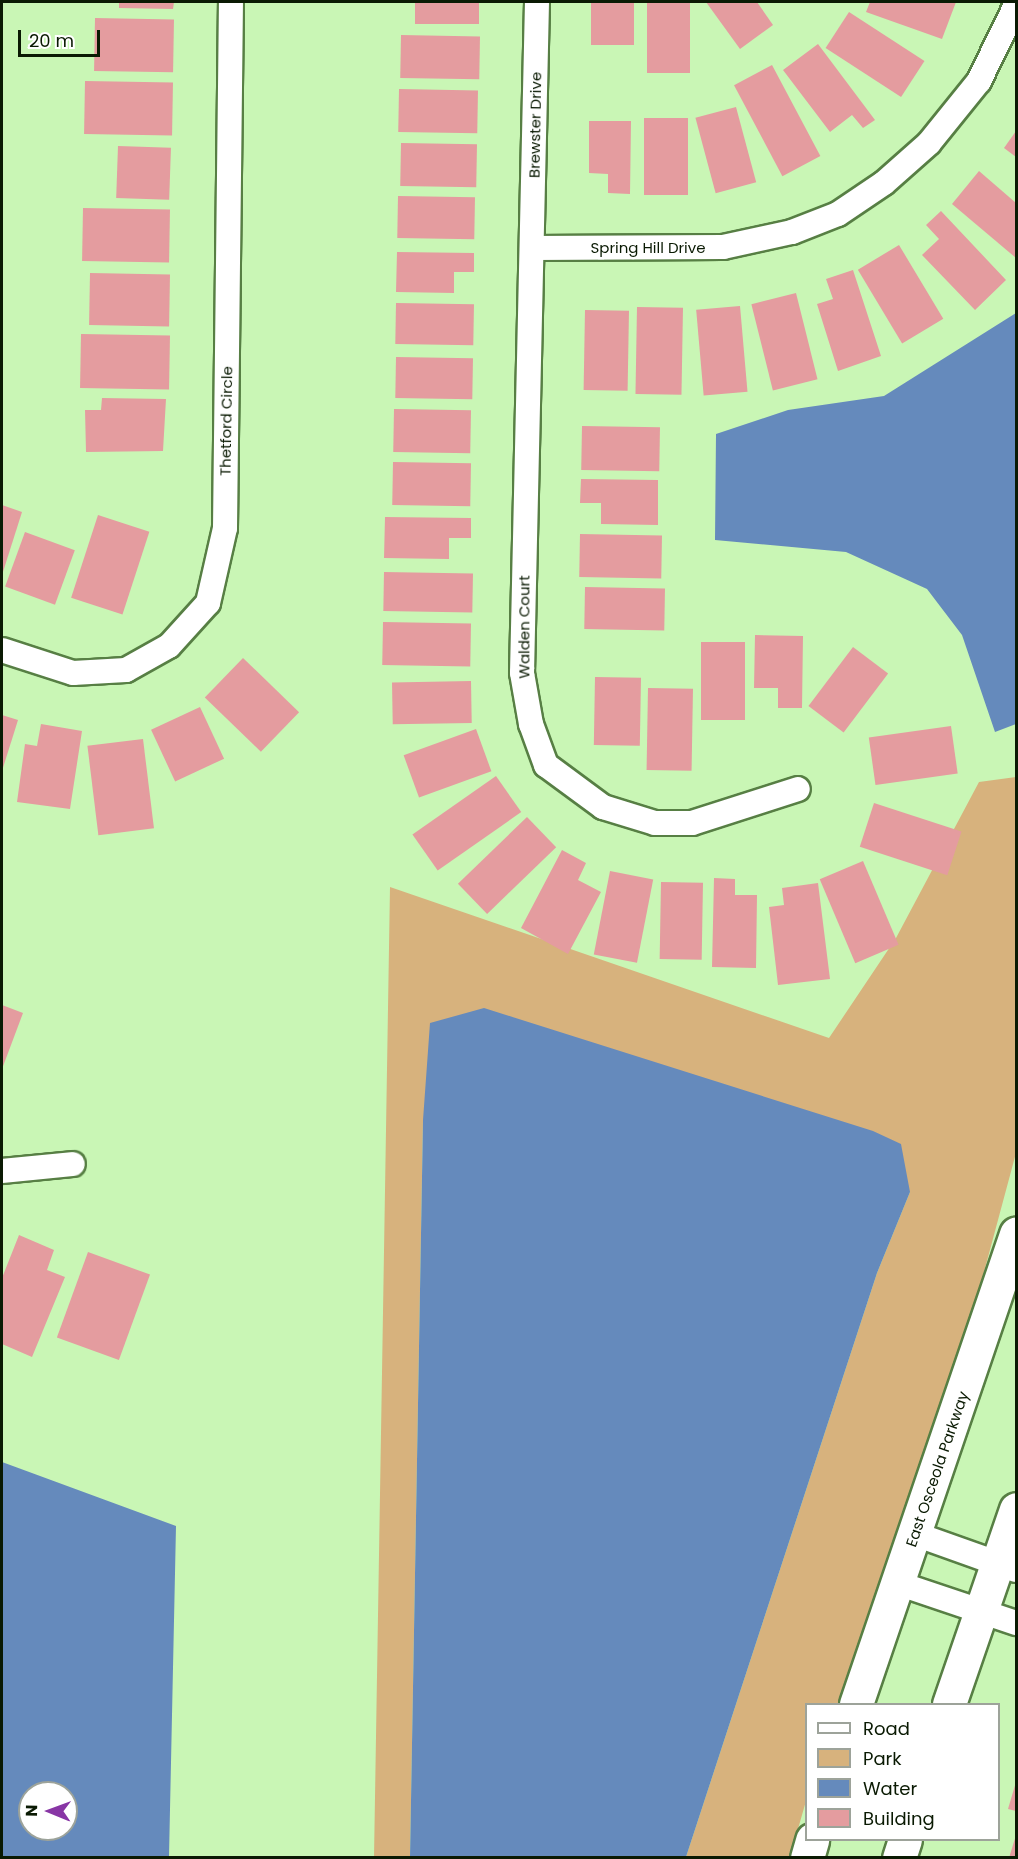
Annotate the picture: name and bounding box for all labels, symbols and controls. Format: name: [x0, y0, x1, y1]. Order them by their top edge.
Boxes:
scale bar: [21, 18, 104, 56]
text: 20 m: [29, 28, 74, 53]
street label: Brewster Drive: [525, 72, 545, 178]
street label: Spring Hill Drive: [590, 239, 706, 257]
street label: Thetford Circle: [216, 366, 236, 476]
street label: Walden Court: [515, 575, 533, 679]
street label: East Osceola Parkway: [902, 1389, 972, 1549]
legend: [805, 1703, 1000, 1841]
text: Road: [863, 1716, 910, 1741]
text: Park: [863, 1746, 902, 1771]
text: Water: [863, 1776, 917, 1801]
north arrow: [18, 1781, 78, 1841]
text: N: [20, 1804, 43, 1817]
text: Building: [863, 1806, 935, 1831]

